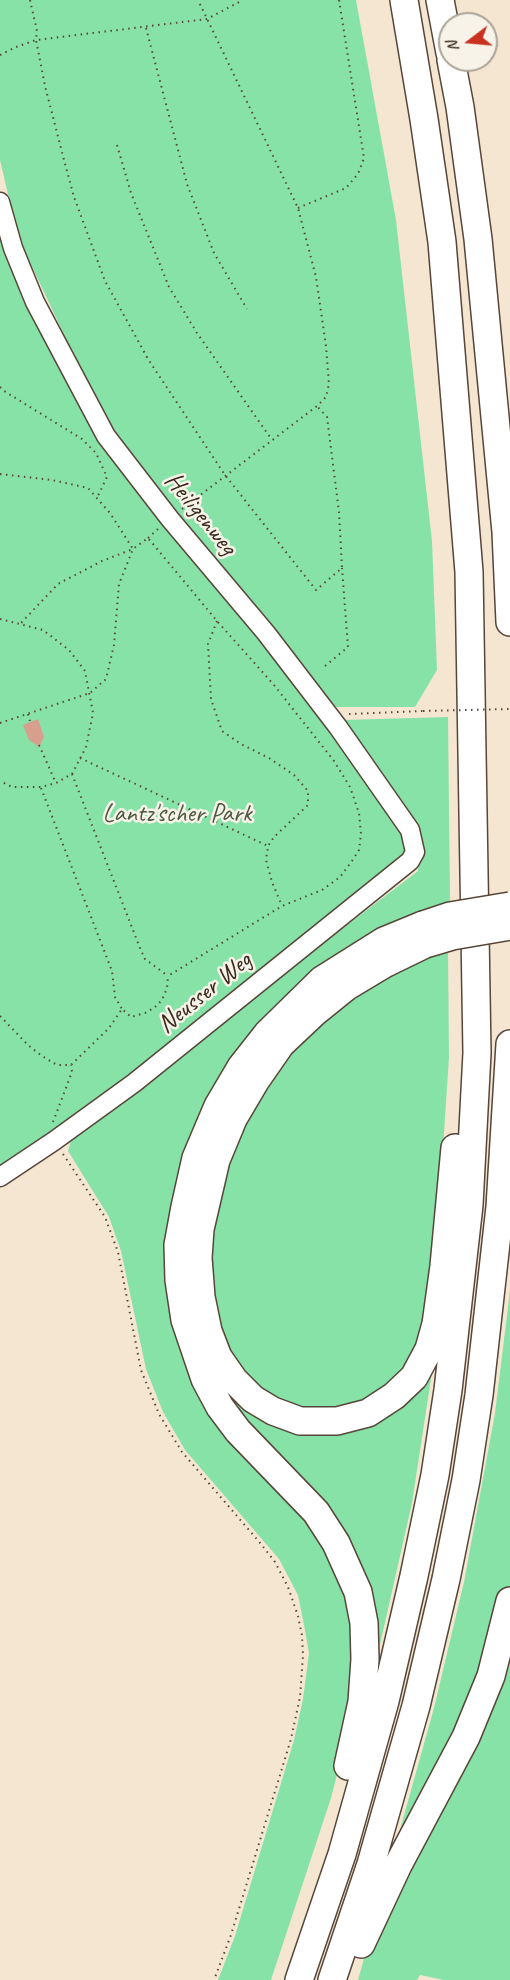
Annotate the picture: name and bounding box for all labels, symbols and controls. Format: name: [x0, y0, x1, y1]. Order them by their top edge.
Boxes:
north arrow: [438, 12, 498, 72]
text: N: [442, 39, 464, 54]
street label: Heiligenweg: [157, 466, 243, 562]
park label: Lantz'scher Park: [102, 798, 252, 830]
street label: Neusser Weg: [152, 946, 258, 1040]

